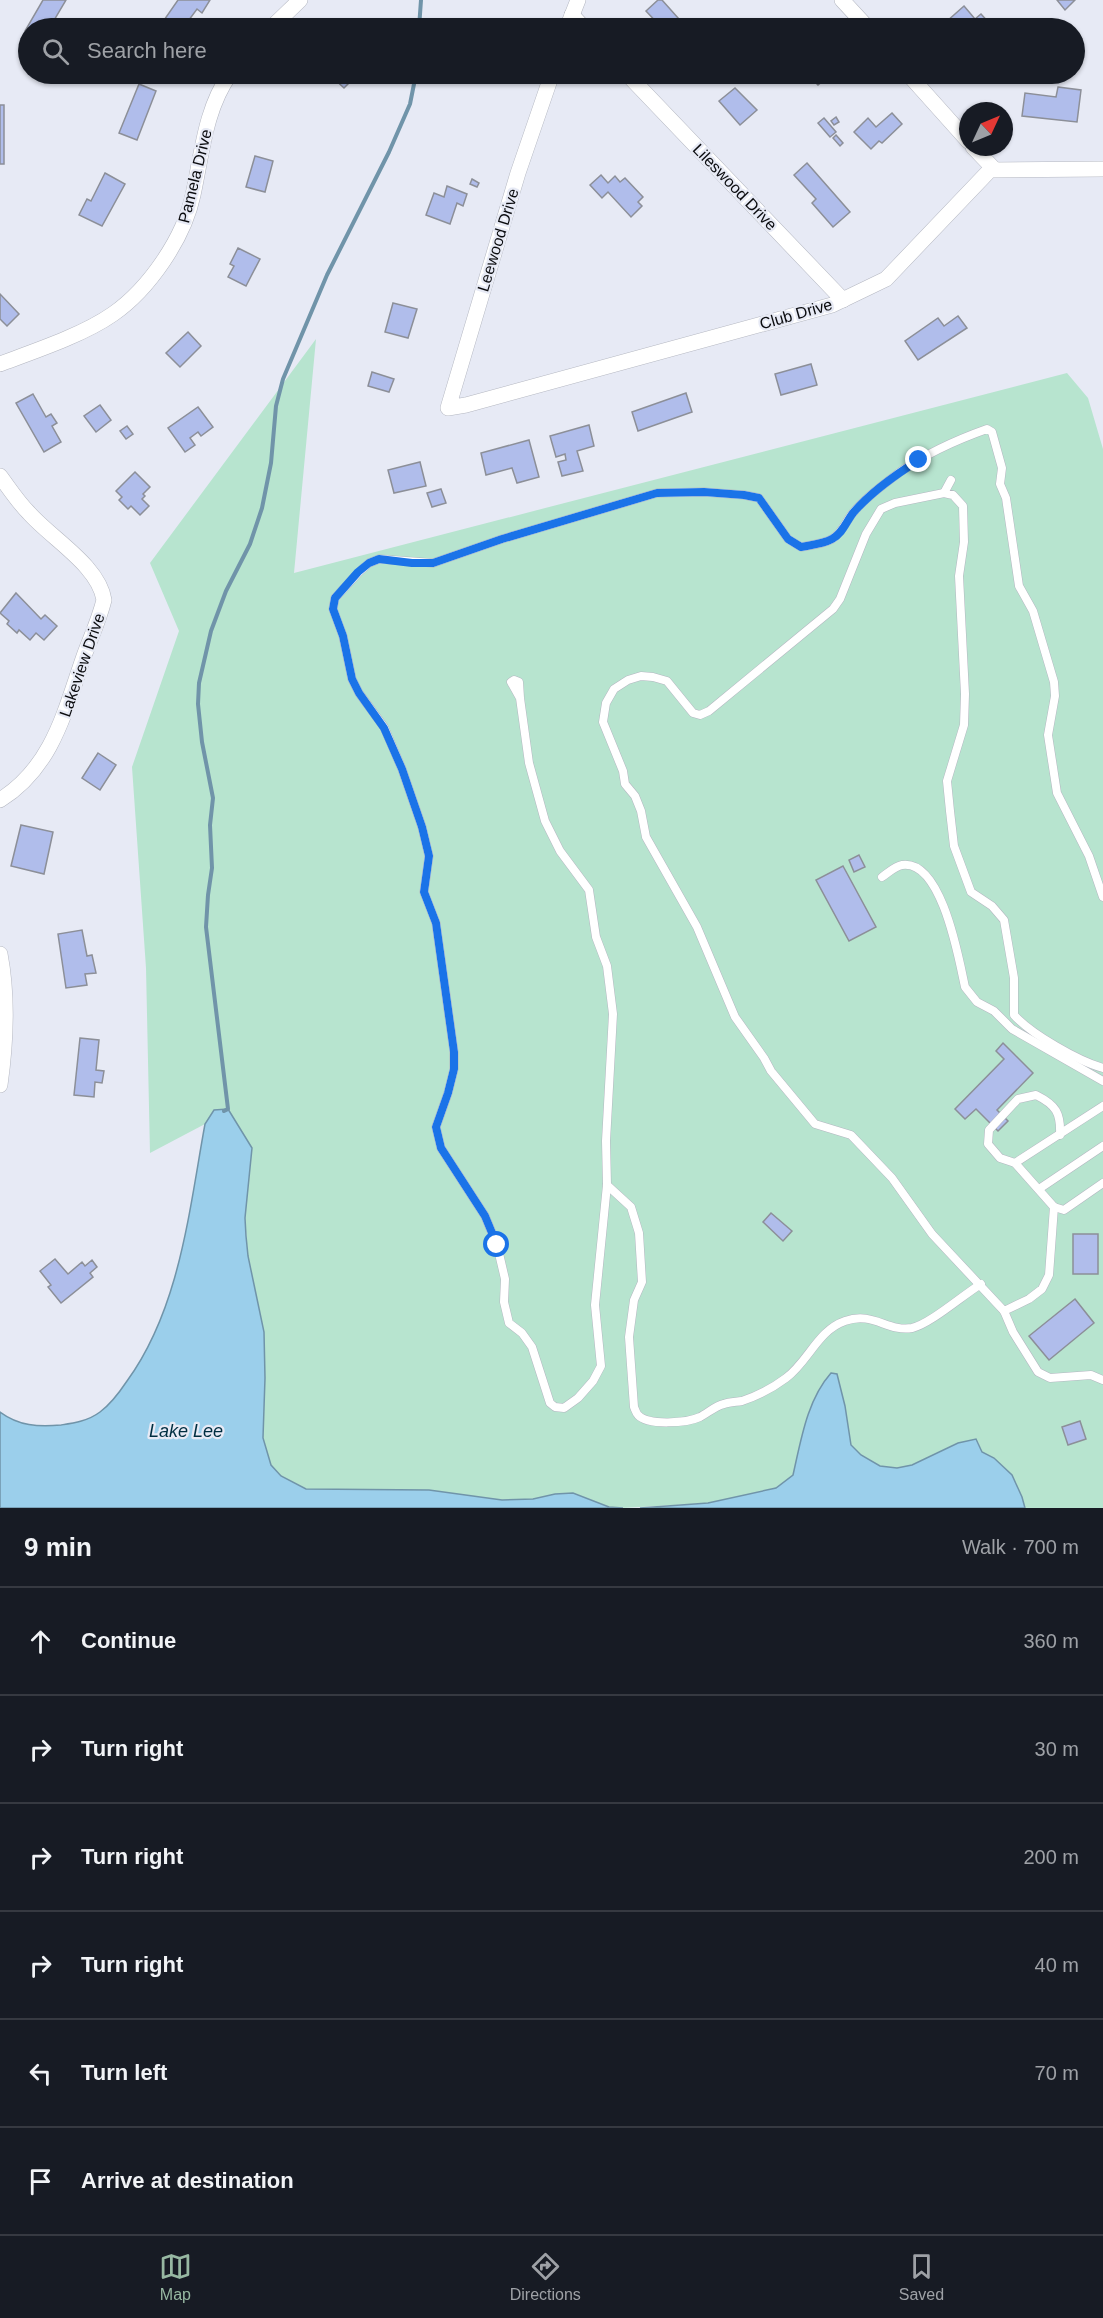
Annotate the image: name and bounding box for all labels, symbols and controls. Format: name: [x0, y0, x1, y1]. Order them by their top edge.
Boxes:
search box: [18, 18, 1085, 84]
icon: search: [39, 35, 72, 68]
text: Search here: [87, 38, 207, 63]
north arrow: [959, 102, 1013, 156]
street label: Pamela Drive: [175, 127, 215, 225]
street label: Lileswood Drive: [690, 140, 780, 234]
street label: Leewood Drive: [474, 186, 522, 294]
street label: Club Drive: [758, 296, 834, 332]
route end: [905, 446, 931, 472]
street label: Lakeview Drive: [56, 611, 108, 719]
route start: [483, 1231, 509, 1257]
water label: Lake Lee: [149, 1421, 223, 1441]
text: 9 min: [24, 1532, 92, 1562]
text: Walk · 700 m: [962, 1536, 1079, 1558]
icon: ahead: [24, 1625, 57, 1658]
text: Continue: [81, 1628, 176, 1653]
text: 360 m: [1023, 1630, 1079, 1652]
icon: right: [24, 1733, 57, 1766]
text: Turn right: [81, 1736, 183, 1761]
text: 30 m: [1035, 1738, 1079, 1760]
icon: right: [24, 1841, 57, 1874]
text: Turn right: [81, 1844, 183, 1869]
text: 200 m: [1023, 1846, 1079, 1868]
icon: right: [24, 1949, 57, 1982]
text: Turn right: [81, 1952, 183, 1977]
text: 40 m: [1035, 1954, 1079, 1976]
icon: left: [24, 2057, 57, 2090]
text: Turn left: [81, 2060, 167, 2085]
text: 70 m: [1035, 2062, 1079, 2084]
icon: arrive: [24, 2165, 57, 2198]
text: Arrive at destination: [81, 2168, 294, 2193]
tab: Map: [159, 2250, 192, 2304]
tab: Directions: [510, 2250, 581, 2304]
tab: Saved: [899, 2250, 944, 2304]

